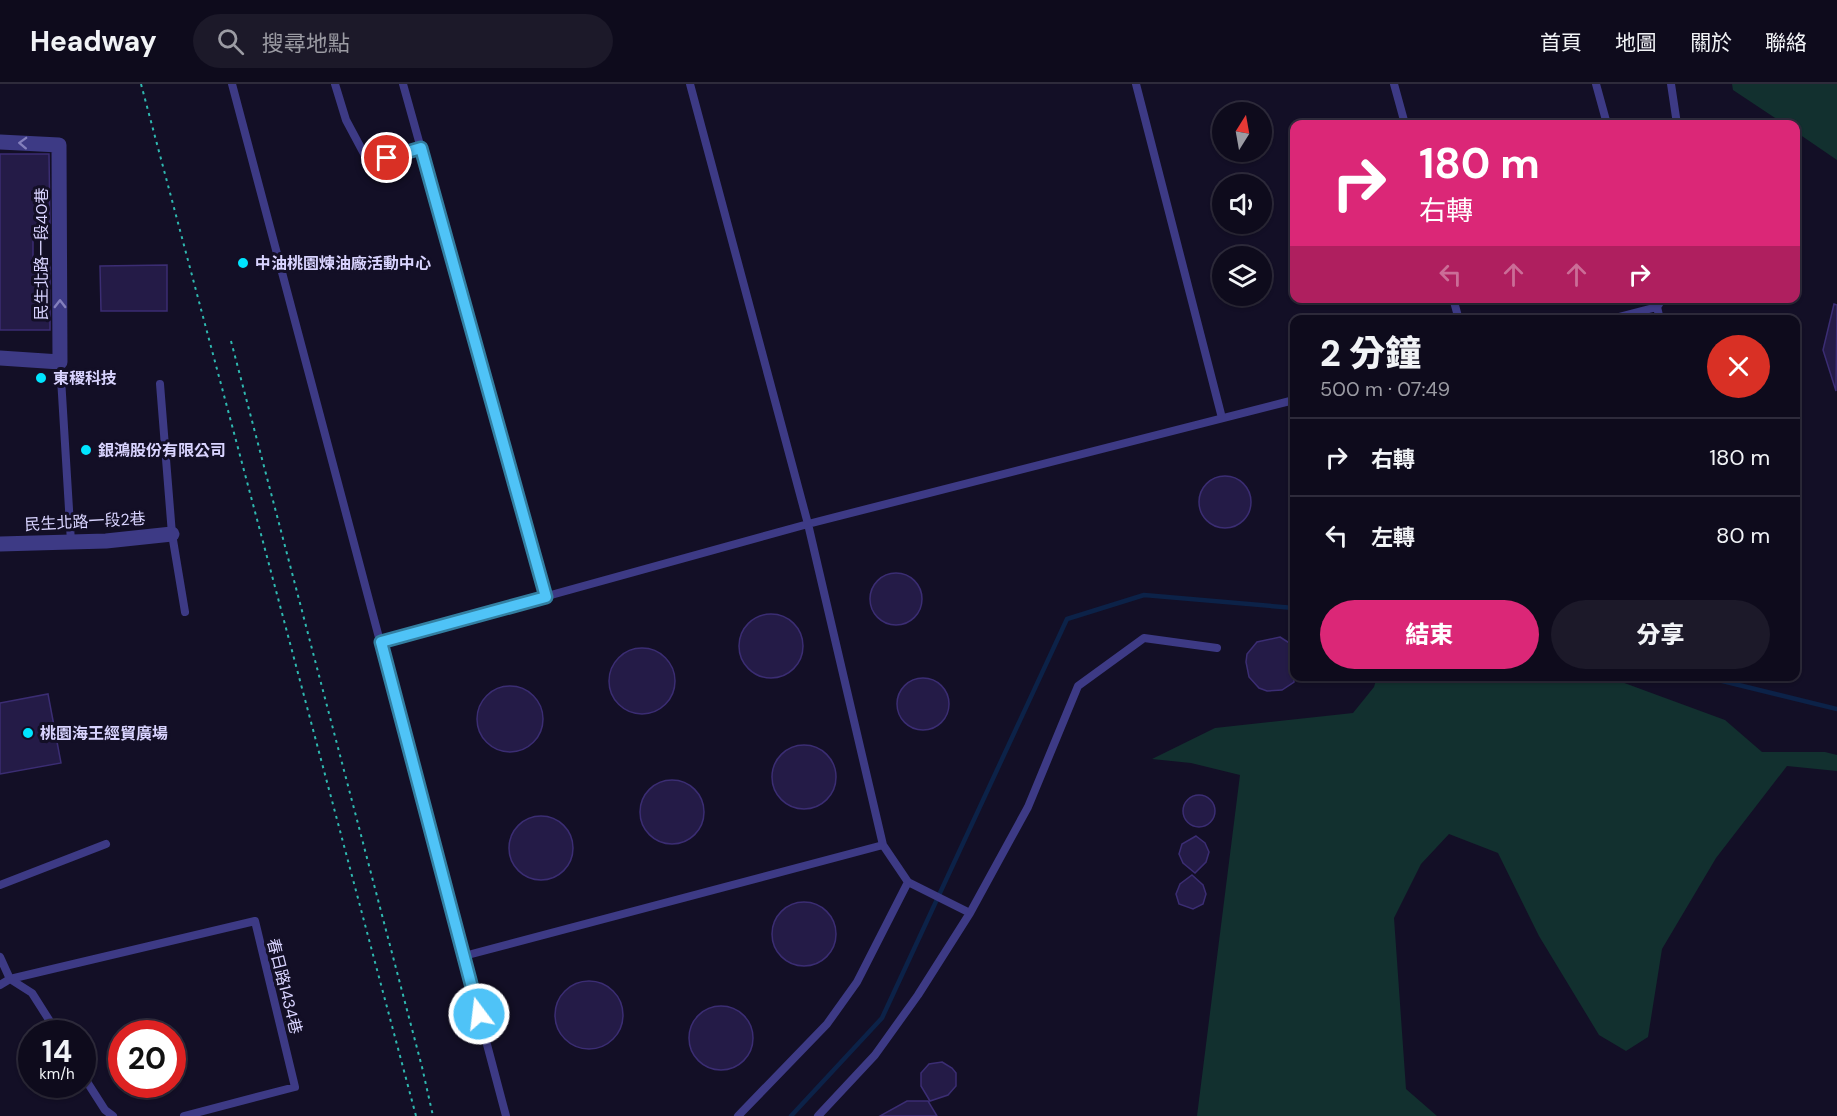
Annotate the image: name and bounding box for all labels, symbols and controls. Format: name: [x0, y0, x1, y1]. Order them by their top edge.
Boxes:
search box: [193, 14, 613, 68]
text: Headway: [30, 23, 157, 60]
icon: search: [214, 25, 247, 58]
text: 搜尋地點: [262, 29, 350, 58]
text: 首頁: [1540, 29, 1582, 57]
text: 地圖: [1615, 29, 1657, 57]
text: 關於: [1690, 29, 1732, 57]
text: 聯絡: [1765, 29, 1807, 57]
north arrow: [1212, 102, 1272, 162]
map controls: [1212, 102, 1272, 306]
pin: [361, 132, 412, 183]
text: 180 m: [1419, 136, 1540, 191]
one-way arrow: [19, 137, 28, 150]
icon: arrive: [370, 141, 403, 174]
icon: right: [1320, 144, 1398, 222]
button: sound: [1212, 174, 1272, 234]
street label: 民生北路一段40巷: [31, 188, 52, 320]
text: 右轉: [1419, 193, 1473, 228]
button: layers: [1212, 246, 1272, 306]
place label: 中油桃園煉油廠活動中心: [255, 253, 431, 274]
marker: 中油桃園煉油廠活動中心: [236, 256, 250, 270]
icon: left: [1434, 258, 1467, 291]
icon: ahead: [1497, 258, 1530, 291]
icon: ahead: [1560, 258, 1593, 291]
icon: right: [1623, 258, 1656, 291]
one-way arrow: [54, 299, 66, 308]
text: 2 分鐘: [1320, 330, 1421, 377]
button: close: [1707, 335, 1770, 398]
place label: 東稷科技: [53, 368, 117, 389]
marker: 東稷科技: [34, 371, 48, 385]
text: 500 m · 07:49: [1320, 376, 1450, 402]
place label: 銀鴻股份有限公司: [98, 440, 226, 461]
icon: right: [1320, 441, 1353, 474]
marker: 銀鴻股份有限公司: [79, 443, 93, 457]
text: 180 m: [1709, 443, 1770, 472]
text: 右轉: [1371, 445, 1415, 474]
street label: 民生北路一段2巷: [24, 508, 146, 535]
icon: left: [1320, 519, 1353, 552]
text: 80 m: [1716, 521, 1770, 550]
text: 左轉: [1371, 523, 1415, 552]
button: 結束: [1320, 600, 1539, 669]
button: 分享: [1551, 600, 1770, 669]
place label: 桃園海王經貿廣場: [40, 723, 168, 744]
marker: 桃園海王經貿廣場: [21, 726, 35, 740]
street label: 春日路1434巷: [262, 936, 307, 1036]
position arrow: [447, 982, 511, 1046]
speed limit sign: 20: [108, 1020, 186, 1098]
text: 14: [42, 1032, 72, 1071]
text: km/h: [39, 1064, 75, 1084]

